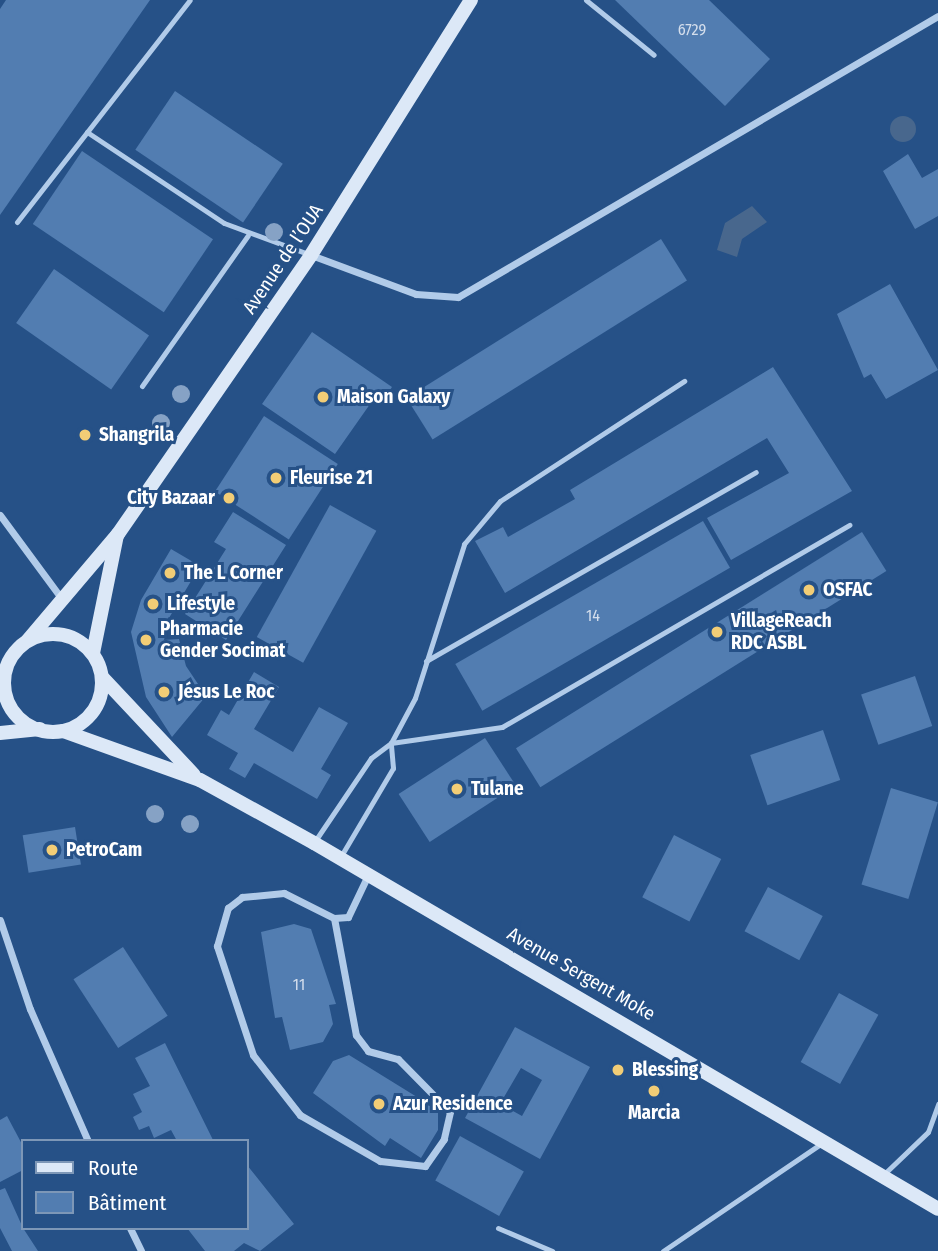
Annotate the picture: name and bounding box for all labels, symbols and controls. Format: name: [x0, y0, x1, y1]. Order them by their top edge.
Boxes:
house number: 6729: [678, 20, 706, 40]
street label: Avenue de l’OUA: [238, 200, 328, 318]
place label: Maison Galaxy: [337, 386, 450, 408]
marker: Maison Galaxy: [315, 389, 331, 405]
place label: Shangrila: [99, 424, 174, 446]
marker: Shangrila: [77, 427, 93, 443]
place label: Fleurise 21: [290, 467, 373, 489]
marker: Fleurise 21: [268, 470, 284, 486]
place label: City Bazaar: [127, 487, 215, 509]
marker: City Bazaar: [221, 490, 237, 506]
place label: The L Corner: [184, 562, 283, 584]
marker: The L Corner: [162, 565, 178, 581]
place label: OSFAC: [823, 579, 872, 601]
marker: OSFAC: [801, 582, 817, 598]
place label: Lifestyle: [167, 593, 235, 615]
marker: Lifestyle: [145, 596, 161, 612]
house number: 14: [586, 606, 600, 626]
place label: VillageReach RDC ASBL: [731, 610, 832, 654]
place label: Pharmacie Gender Socimat: [160, 618, 286, 662]
marker: VillageReach RDC ASBL: [709, 624, 725, 640]
marker: Pharmacie Gender Socimat: [138, 632, 154, 648]
place label: Jésus Le Roc: [178, 681, 274, 703]
marker: Jésus Le Roc: [156, 684, 172, 700]
place label: Tulane: [471, 778, 524, 800]
marker: Tulane: [449, 781, 465, 797]
place label: PetroCam: [66, 839, 142, 861]
marker: PetroCam: [44, 842, 60, 858]
street label: Avenue Sergent Moke: [503, 922, 659, 1026]
house number: 11: [293, 975, 305, 995]
place label: Blessing: [632, 1059, 698, 1081]
marker: Blessing: [610, 1062, 626, 1078]
marker: Marcia: [646, 1083, 662, 1099]
place label: Azur Residence: [393, 1093, 513, 1115]
marker: Azur Residence: [371, 1096, 387, 1112]
place label: Marcia: [628, 1102, 680, 1124]
legend: [21, 1139, 248, 1230]
text: Route: [88, 1155, 138, 1181]
text: Bâtiment: [88, 1190, 166, 1216]

